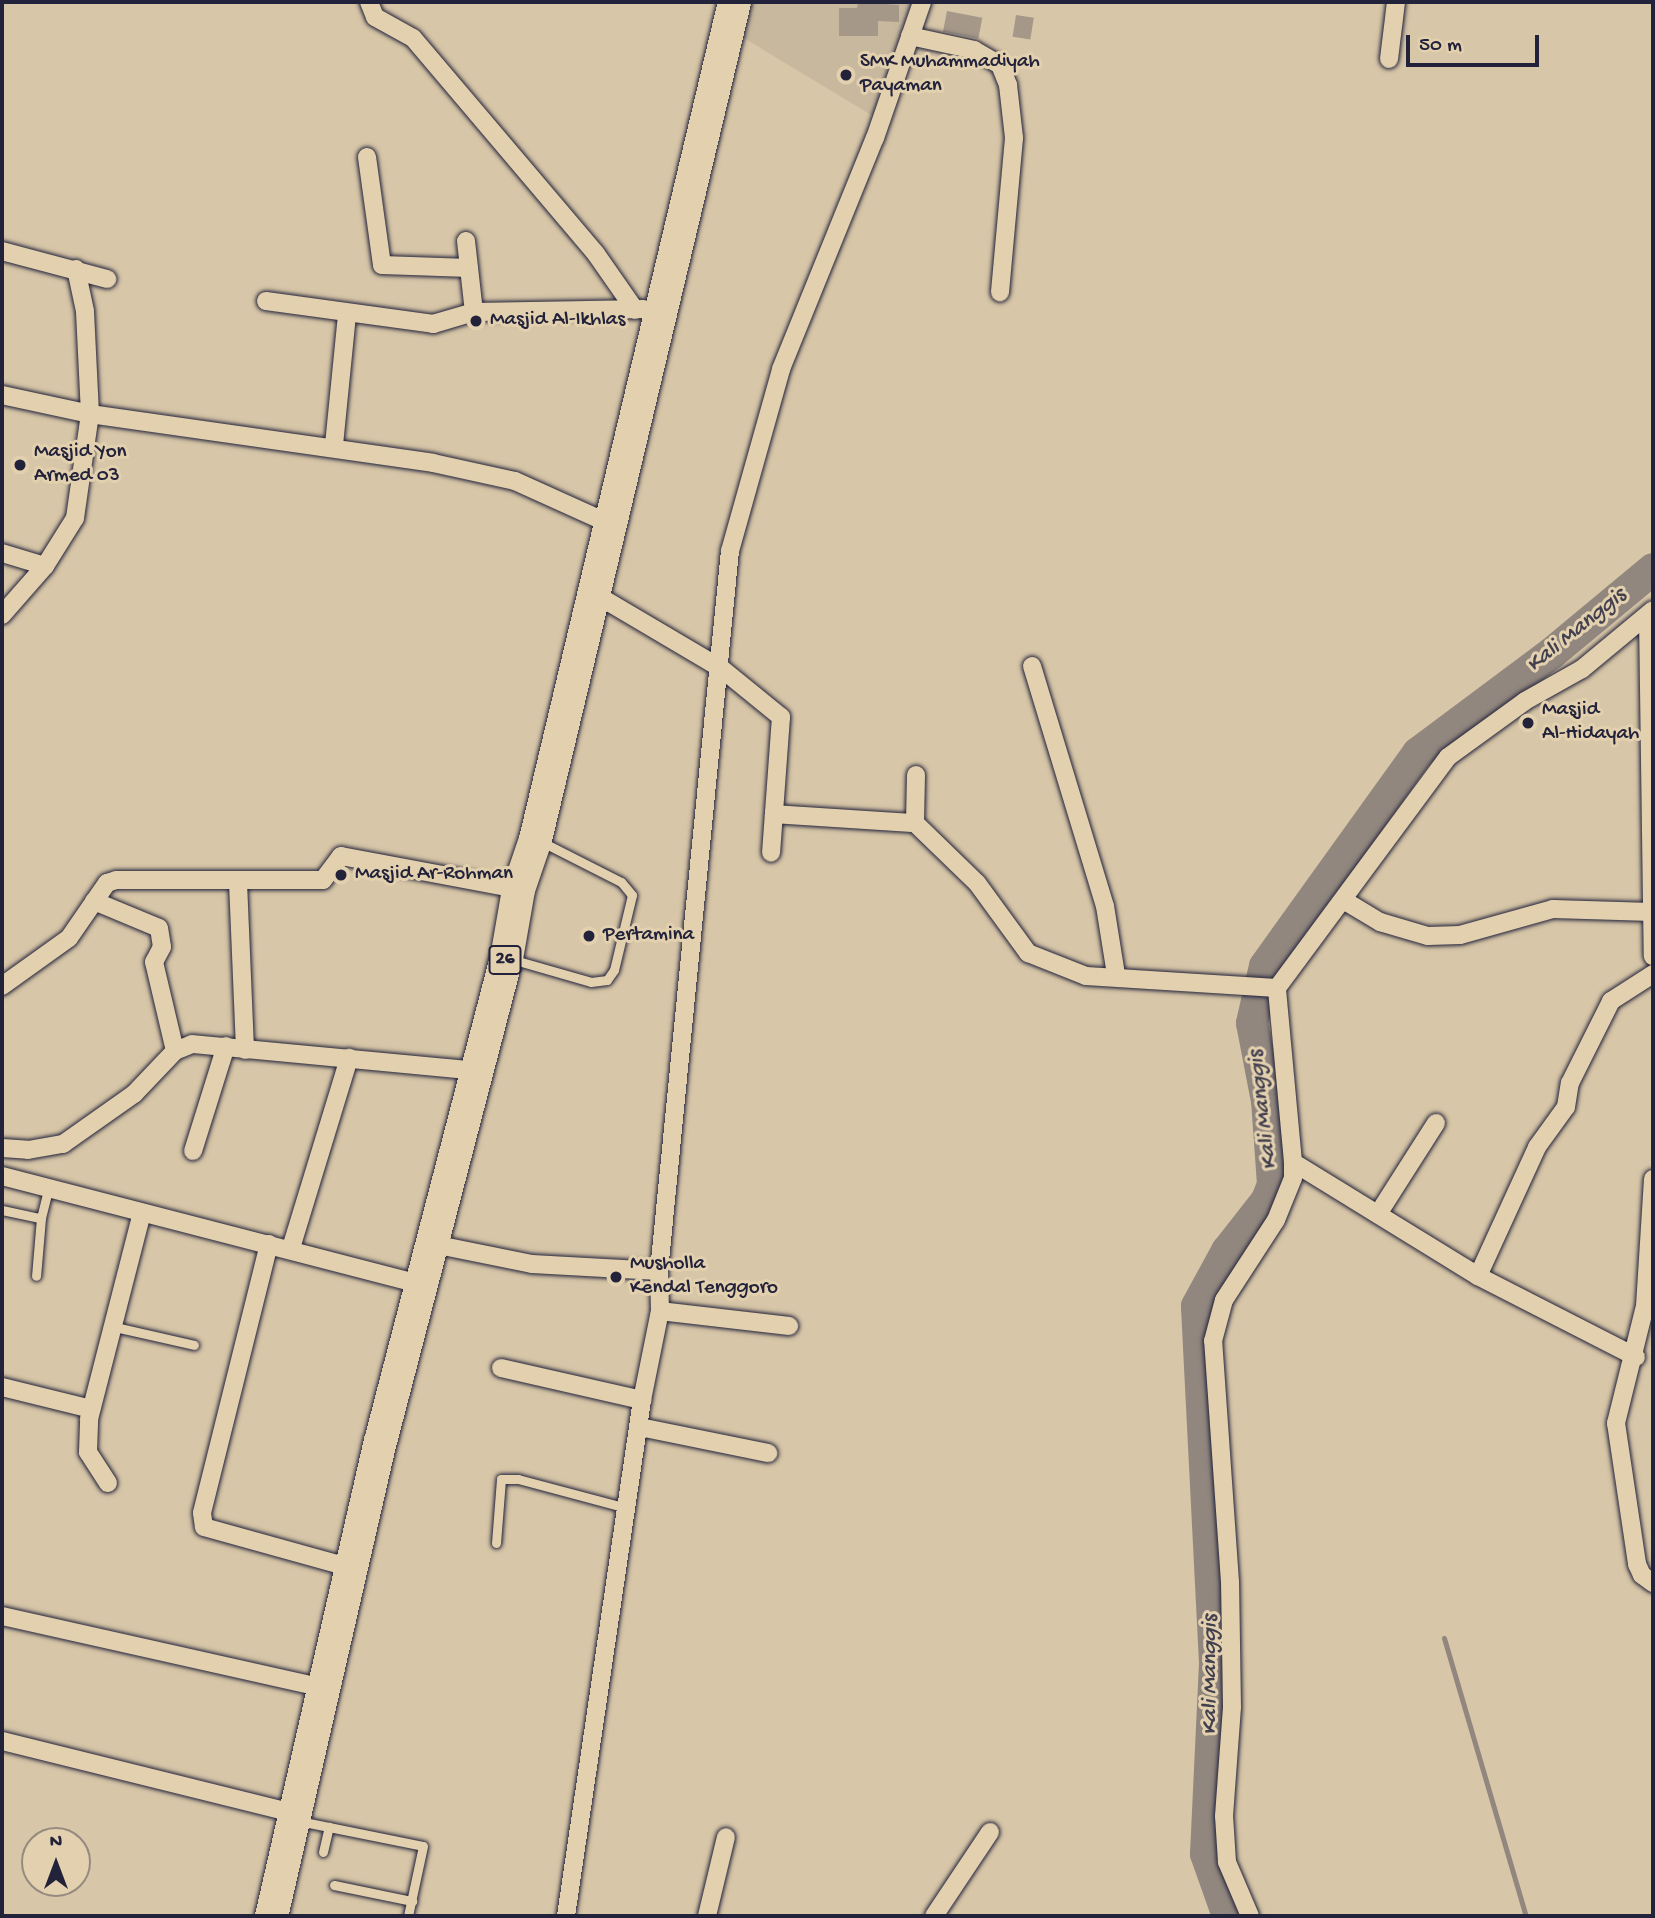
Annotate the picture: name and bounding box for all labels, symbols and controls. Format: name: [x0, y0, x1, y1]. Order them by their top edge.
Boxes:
scale bar: [1410, 21, 1543, 65]
text: 50 m: [1419, 34, 1462, 59]
place label: SMK Muhammadiyah Payaman: [860, 50, 1040, 100]
marker: SMK Muhammadiyah Payaman: [838, 67, 854, 83]
place label: Masjid Al-Ikhlas: [490, 308, 625, 334]
marker: Masjid Al-Ikhlas: [468, 313, 484, 329]
place label: Masjid Yon Armed 03: [34, 440, 127, 490]
marker: Masjid Yon Armed 03: [12, 457, 28, 473]
water label: Kali Manggis: [1522, 582, 1632, 680]
place label: Masjid Al-Hidayah: [1542, 698, 1639, 748]
marker: Masjid Al-Hidayah: [1520, 715, 1536, 731]
place label: Masjid Ar-Rohman: [355, 862, 513, 888]
marker: Masjid Ar-Rohman: [333, 867, 349, 883]
place label: Pertamina: [603, 923, 694, 949]
marker: Pertamina: [581, 928, 597, 944]
road number: 26: [488, 944, 522, 976]
water label: Kali Manggis: [1243, 1049, 1285, 1171]
place label: Musholla Kendal Tenggoro: [630, 1252, 778, 1302]
marker: Musholla Kendal Tenggoro: [608, 1269, 624, 1285]
water label: Kali Manggis: [1197, 1615, 1225, 1735]
north arrow: [21, 1827, 91, 1897]
text: N: [50, 1831, 62, 1854]

